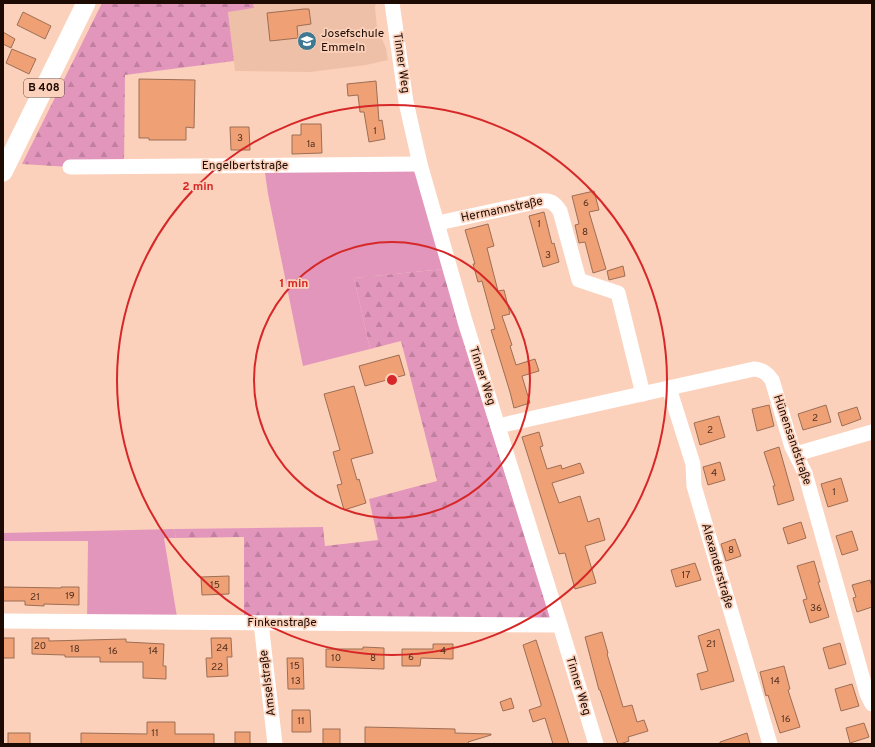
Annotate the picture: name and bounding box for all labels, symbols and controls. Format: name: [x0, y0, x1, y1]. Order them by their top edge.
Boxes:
place label: Josefschule Emmeln: [321, 26, 384, 56]
school or university icon: Josefschule Emmeln: [296, 30, 318, 52]
street label: Tinner Weg: [389, 32, 413, 94]
road number: B 408: [24, 79, 64, 97]
house number: 1: [373, 125, 377, 138]
house number: 3: [237, 132, 243, 145]
house number: 1a: [307, 138, 315, 151]
street label: Engelbertstraße: [202, 158, 288, 174]
text: 2 min: [182, 179, 214, 195]
street label: Hermannstraße: [460, 194, 544, 226]
house number: 6: [583, 197, 589, 210]
house number: 1: [537, 218, 541, 231]
house number: 8: [582, 226, 588, 239]
house number: 3: [545, 249, 551, 262]
text: 1 min: [280, 276, 308, 292]
street label: Tinner Weg: [465, 345, 499, 407]
centre of rings: [385, 373, 399, 387]
street label: Hünensandstraße: [769, 393, 815, 487]
house number: 2: [812, 412, 818, 425]
house number: 2: [707, 424, 713, 437]
house number: 4: [711, 467, 717, 480]
house number: 1: [832, 486, 836, 499]
street label: Alexanderstraße: [697, 522, 737, 610]
house number: 8: [728, 544, 734, 557]
house number: 17: [682, 569, 690, 582]
house number: 15: [210, 579, 220, 592]
house number: 19: [65, 590, 75, 603]
house number: 21: [30, 591, 40, 604]
house number: 36: [810, 602, 822, 615]
street label: Finkenstraße: [247, 615, 317, 631]
house number: 21: [706, 638, 716, 651]
house number: 20: [34, 640, 46, 653]
house number: 24: [216, 642, 228, 655]
house number: 18: [70, 643, 80, 656]
house number: 16: [108, 645, 118, 658]
house number: 14: [148, 645, 158, 658]
house number: 4: [440, 645, 446, 658]
street label: Amselstraße: [256, 649, 280, 717]
house number: 6: [408, 651, 414, 664]
house number: 10: [331, 652, 341, 665]
house number: 8: [370, 652, 376, 665]
street label: Tinner Weg: [561, 654, 595, 718]
house number: 15: [290, 660, 300, 673]
house number: 22: [211, 661, 223, 674]
house number: 13: [291, 675, 301, 688]
house number: 14: [770, 675, 780, 688]
house number: 16: [781, 713, 791, 726]
house number: 11: [297, 715, 305, 728]
house number: 11: [151, 727, 159, 740]

